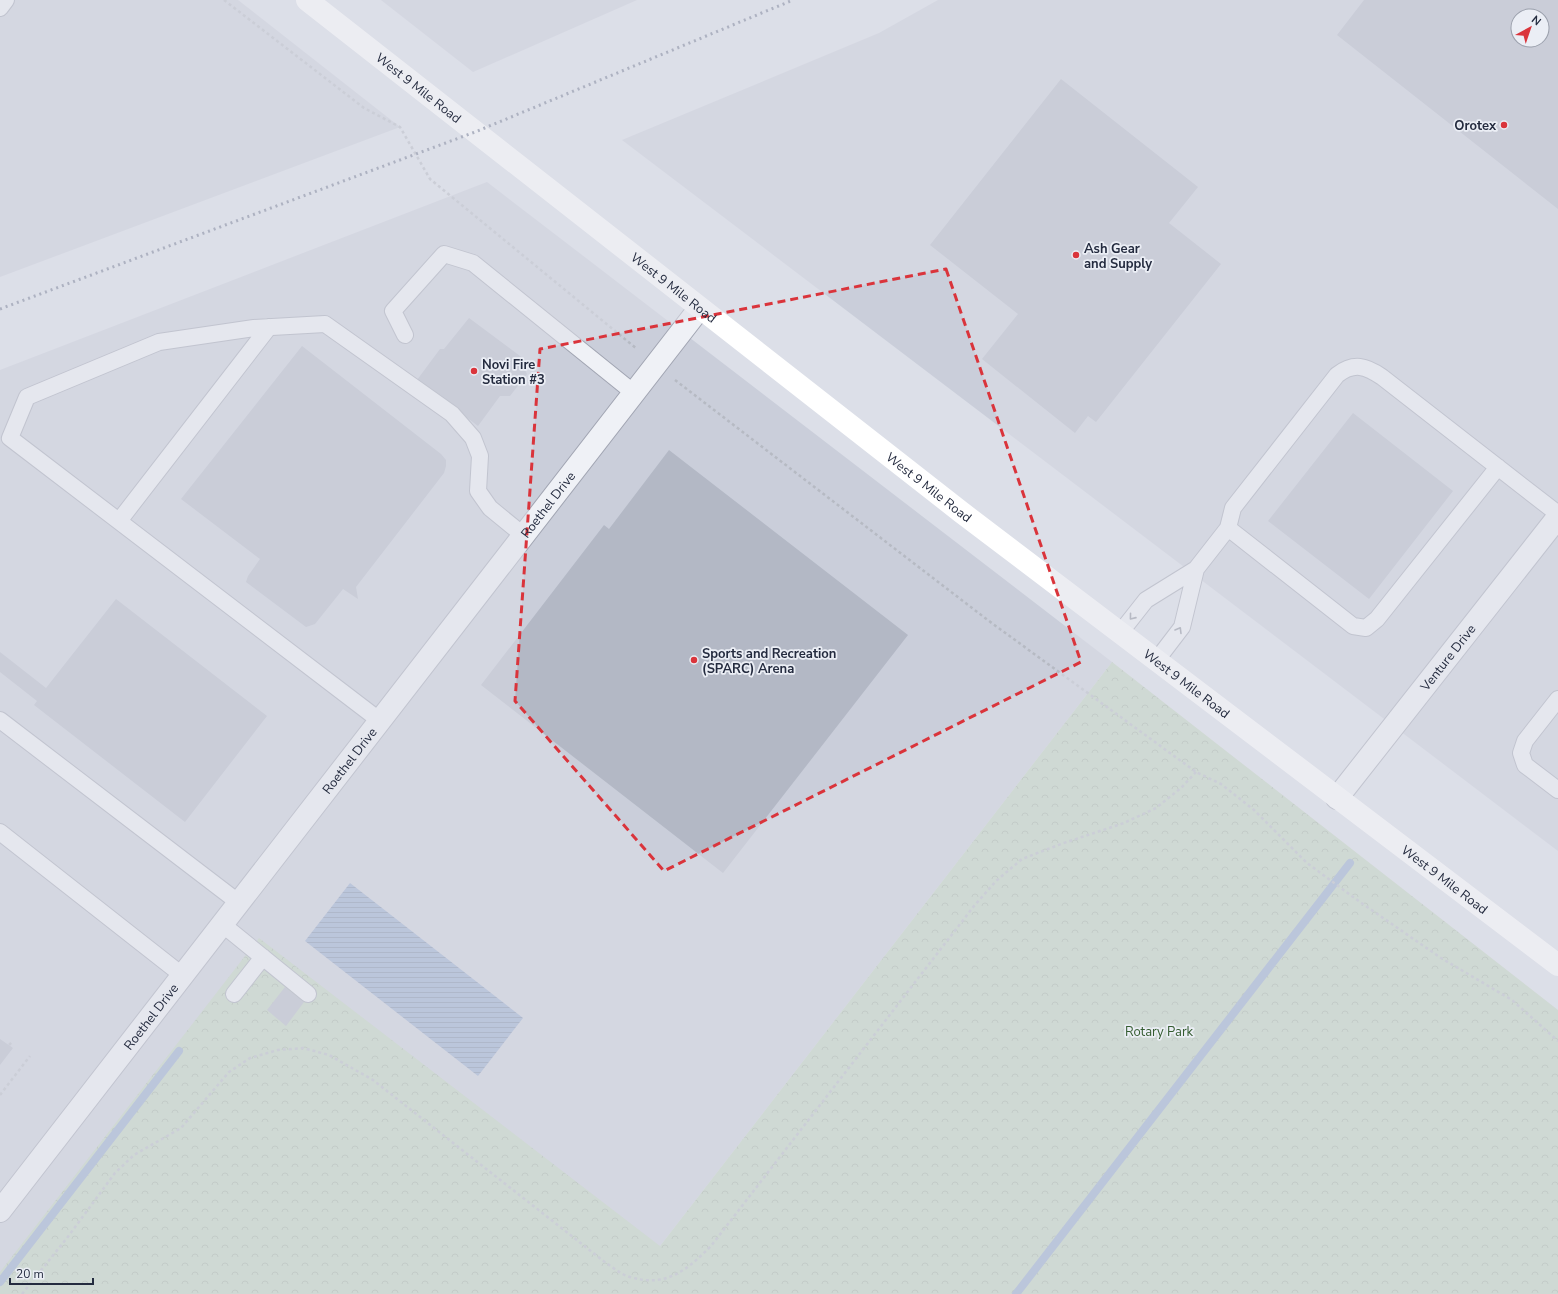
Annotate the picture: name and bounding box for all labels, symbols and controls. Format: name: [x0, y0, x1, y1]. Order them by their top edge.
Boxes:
north arrow: [1510, 8, 1550, 48]
text: N: [1528, 12, 1544, 29]
street label: West 9 Mile Road: [372, 49, 465, 128]
place label: Orotex: [1454, 117, 1497, 135]
marker: Orotex: [1499, 120, 1509, 130]
place label: Ash Gear and Supply: [1084, 240, 1152, 273]
street label: West 9 Mile Road: [627, 249, 720, 327]
marker: Ash Gear and Supply: [1071, 250, 1081, 260]
place label: Novi Fire Station #3: [482, 356, 545, 389]
marker: Novi Fire Station #3: [469, 366, 479, 376]
street label: West 9 Mile Road: [882, 449, 975, 527]
street label: Roethel Drive: [517, 468, 580, 542]
one-way arrow: [1130, 613, 1137, 620]
street label: Venture Drive: [1416, 621, 1480, 696]
one-way arrow: [1175, 627, 1182, 634]
place label: Sports and Recreation (SPARC) Arena: [702, 645, 836, 678]
street label: West 9 Mile Road: [1139, 645, 1233, 723]
marker: Sports and Recreation (SPARC) Arena: [689, 655, 699, 665]
street label: Roethel Drive: [318, 724, 382, 798]
street label: West 9 Mile Road: [1397, 841, 1491, 919]
street label: Roethel Drive: [120, 980, 183, 1054]
park label: Rotary Park: [1125, 1023, 1194, 1041]
scale bar: [10, 1260, 93, 1286]
text: 20 m: [16, 1266, 44, 1282]

